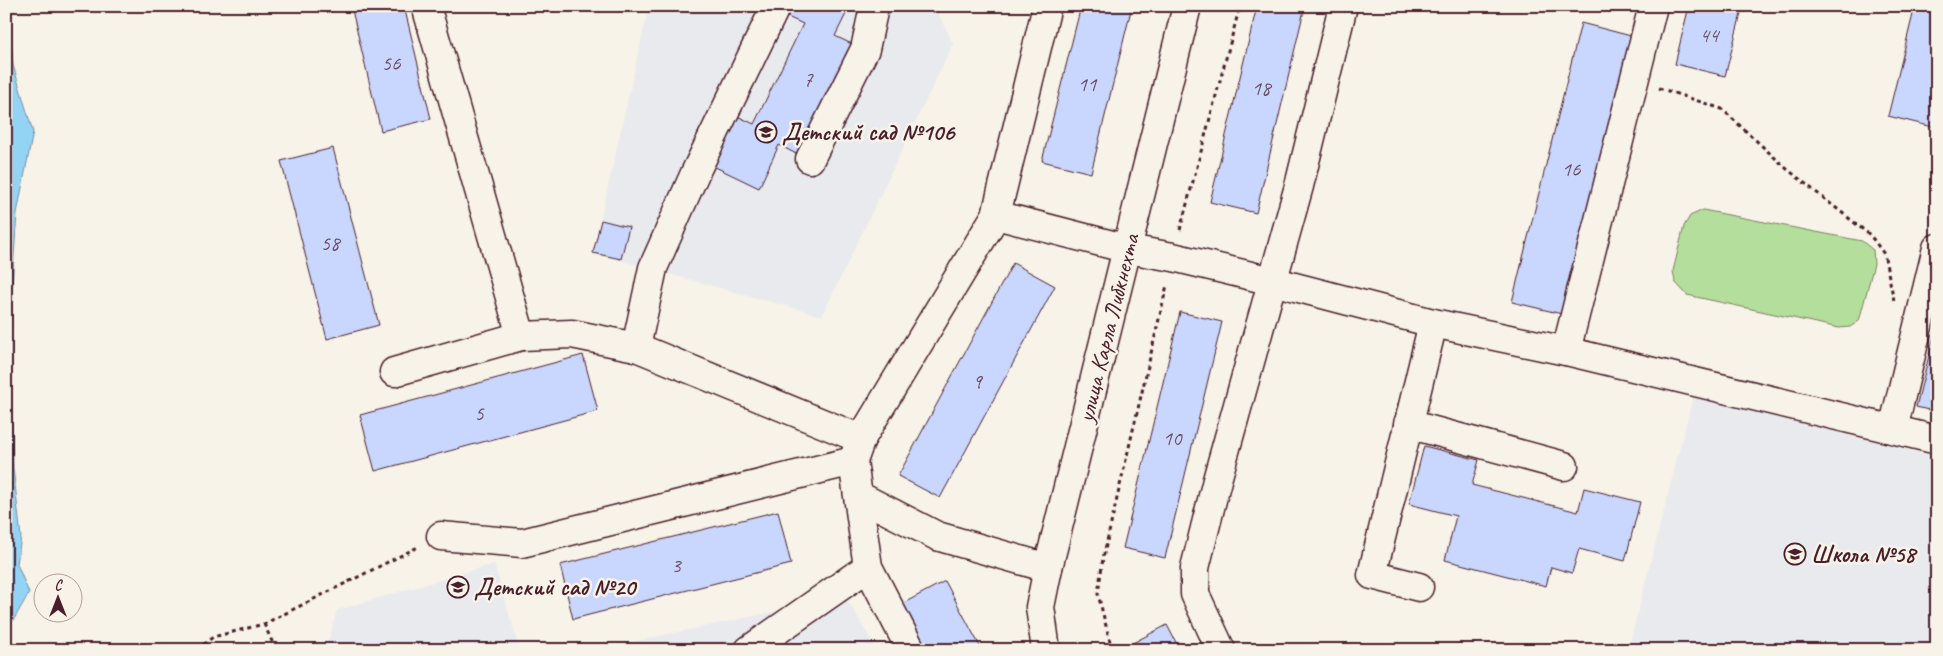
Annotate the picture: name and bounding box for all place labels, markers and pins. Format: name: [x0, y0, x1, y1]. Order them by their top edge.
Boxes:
place label: Детский сад №106: [782, 117, 956, 147]
school or university icon: Детский сад №106: [754, 120, 778, 144]
place label: Школа №58: [1811, 539, 1918, 569]
school or university icon: Школа №58: [1783, 542, 1807, 566]
place label: Детский сад №20: [474, 572, 637, 602]
school or university icon: Детский сад №20: [446, 575, 470, 599]

